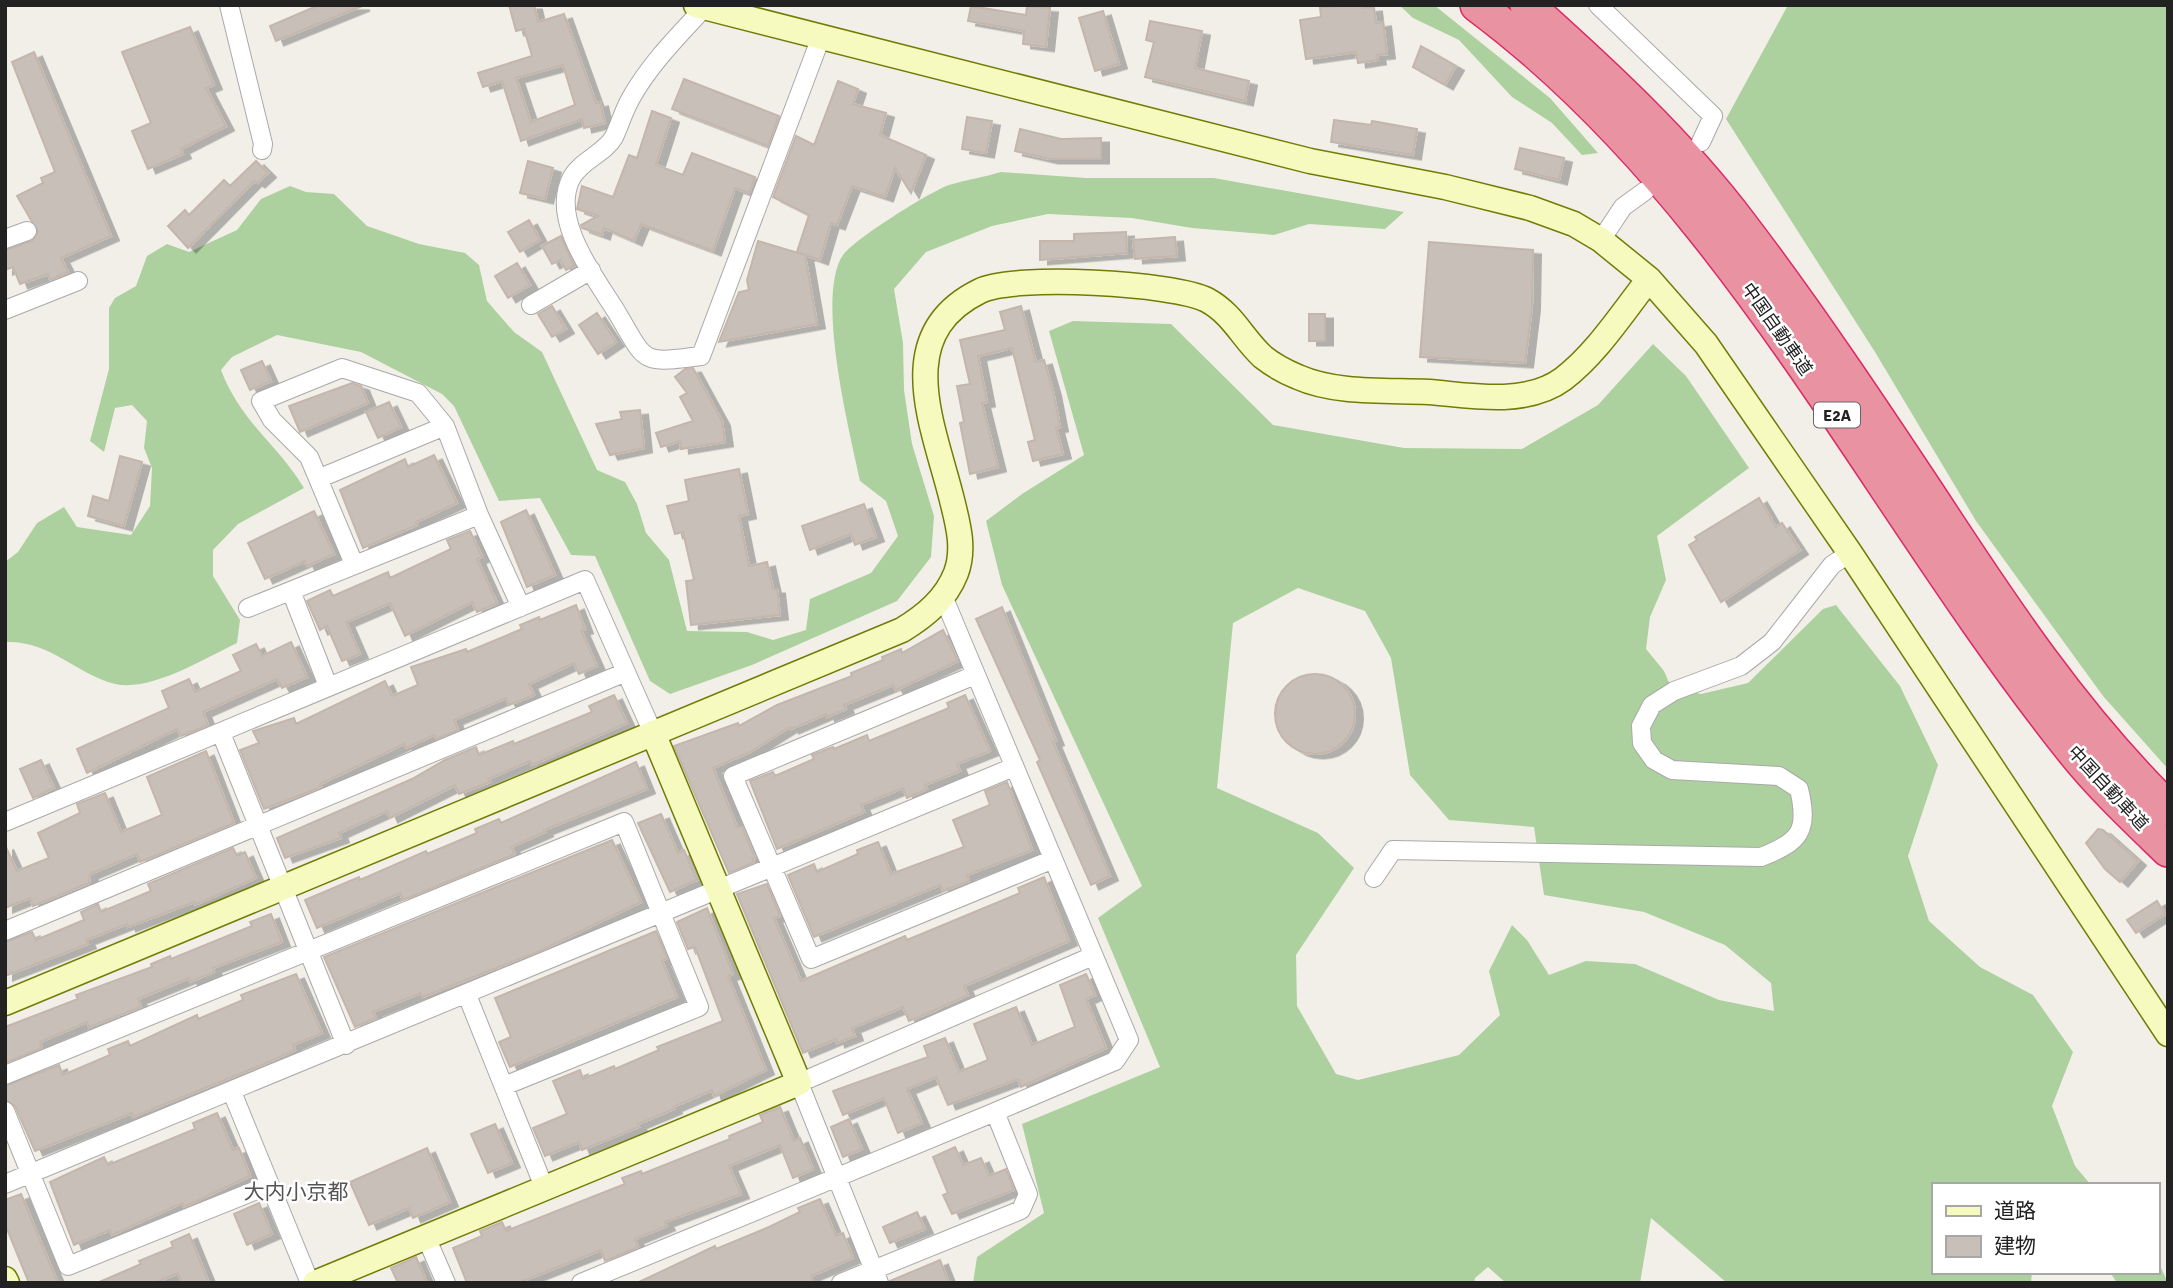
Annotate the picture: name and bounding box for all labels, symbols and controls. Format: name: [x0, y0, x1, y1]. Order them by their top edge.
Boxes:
street label: 中国自動車道: [1737, 278, 1817, 380]
road number: E2A: [1814, 402, 1860, 428]
street label: 中国自動車道: [2063, 741, 2153, 835]
district label: 大内小京都: [244, 1179, 349, 1205]
legend: [1932, 1183, 2159, 1274]
text: 道路: [1994, 1198, 2036, 1224]
text: 建物: [1994, 1233, 2036, 1259]

